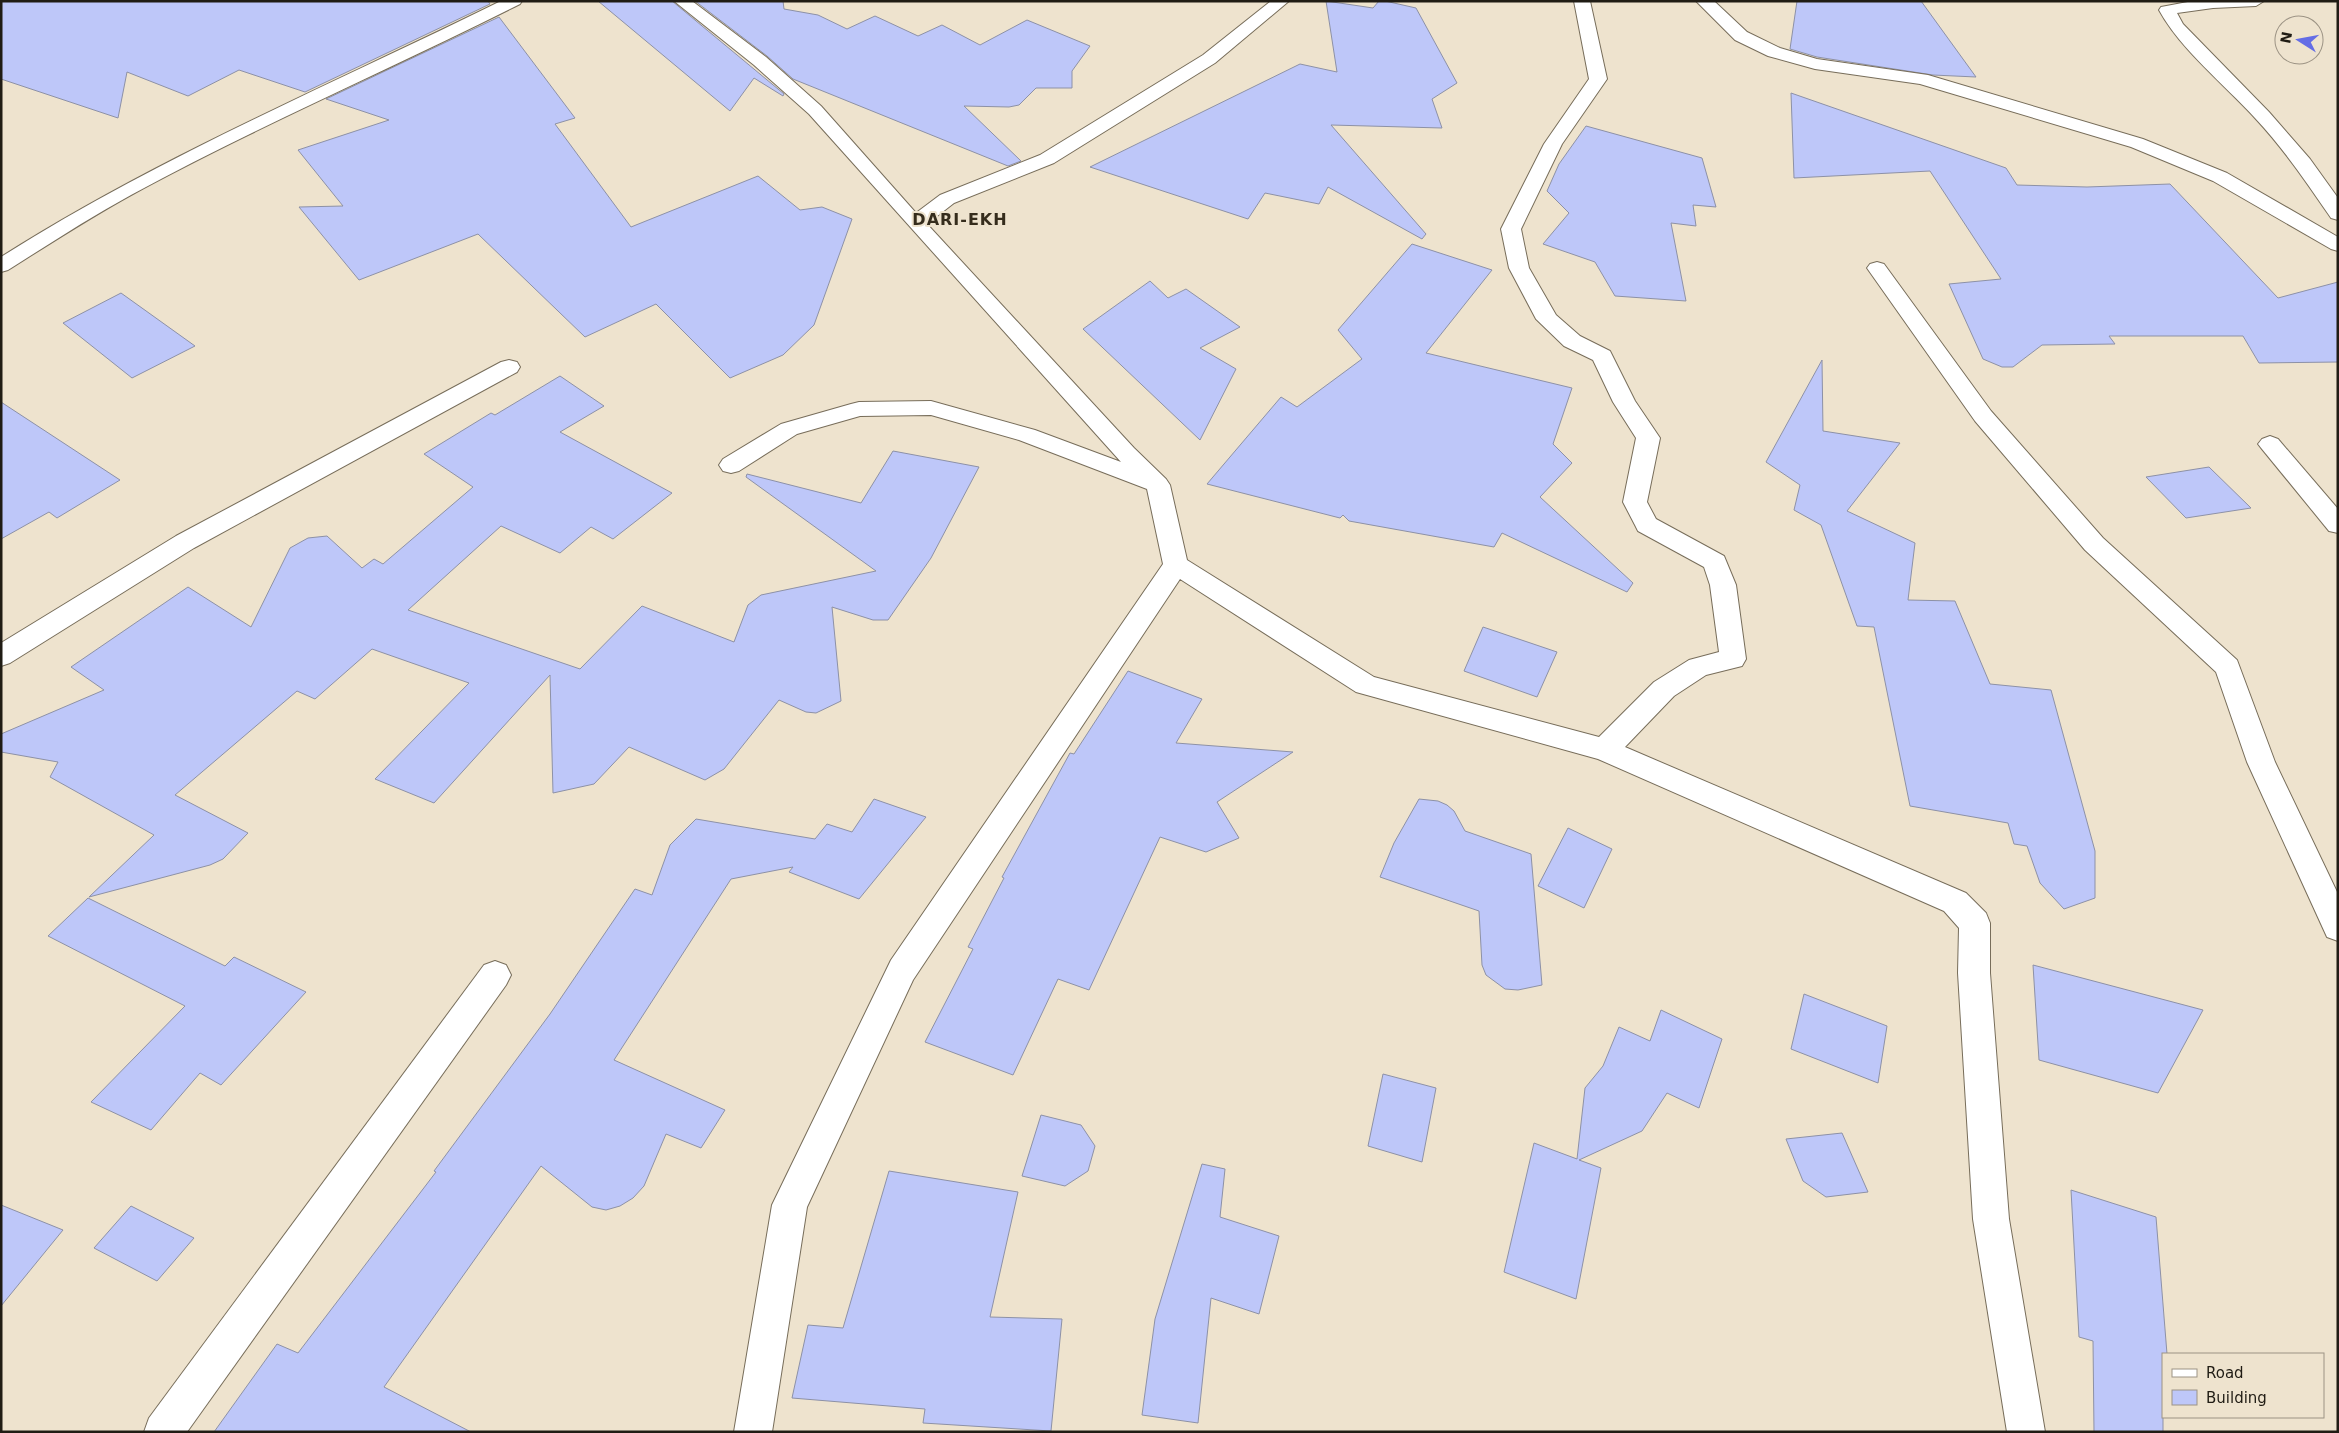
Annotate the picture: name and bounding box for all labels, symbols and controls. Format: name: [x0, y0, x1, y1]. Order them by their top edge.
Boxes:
north arrow: [2274, 15, 2324, 65]
text: N: [2277, 30, 2295, 45]
district label: DARI-EKH: [912, 210, 1008, 229]
legend: [2162, 1353, 2324, 1418]
text: Road: [2206, 1364, 2244, 1382]
text: Building: [2206, 1389, 2267, 1407]

